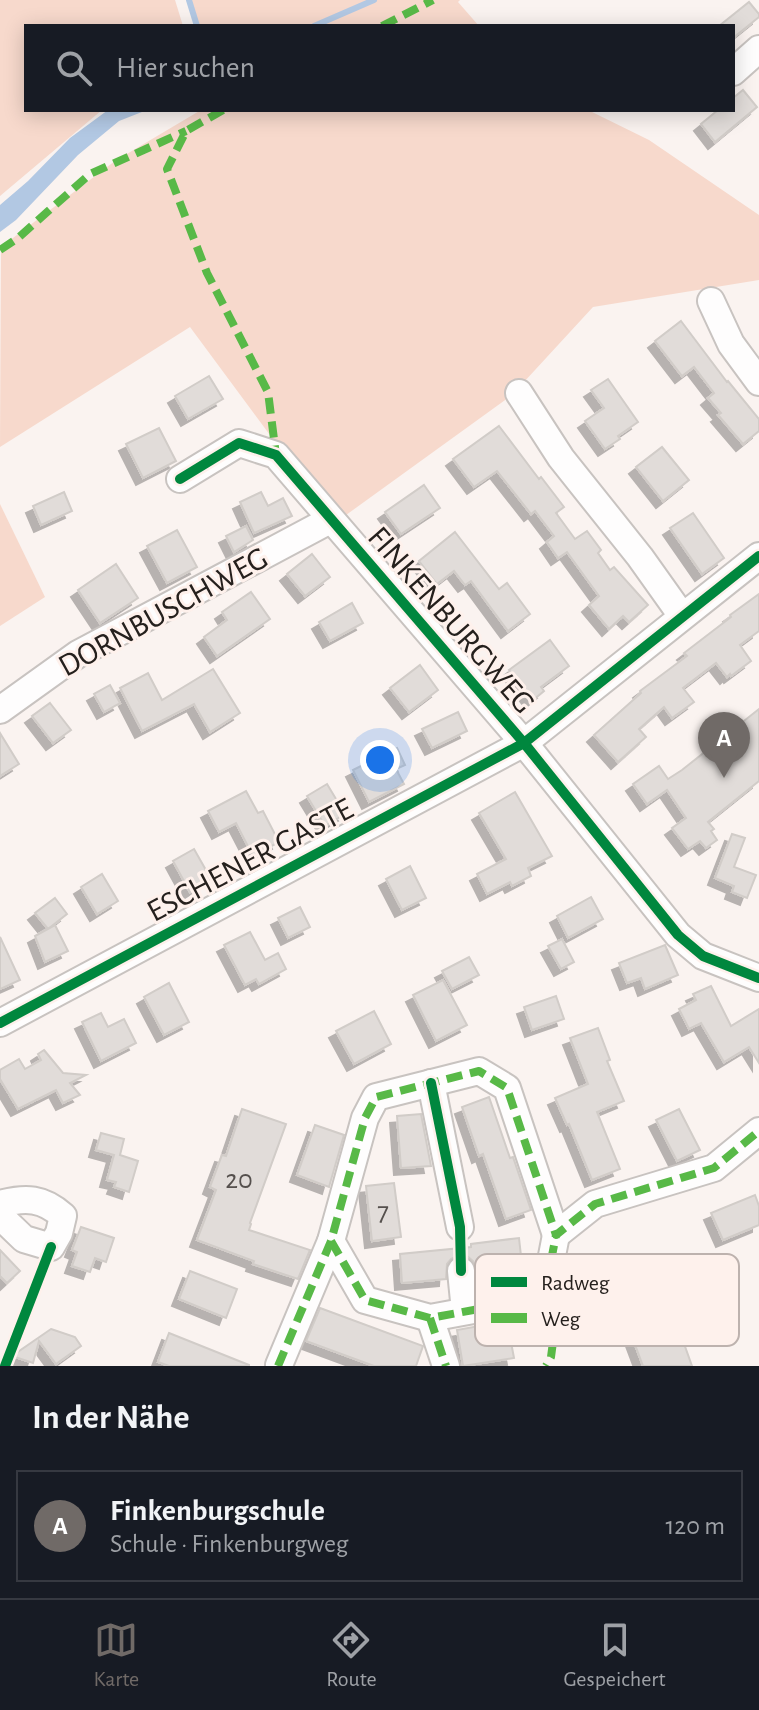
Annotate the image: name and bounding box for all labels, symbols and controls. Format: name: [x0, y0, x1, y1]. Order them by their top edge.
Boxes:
search box: [24, 24, 735, 112]
icon: search: [52, 46, 96, 90]
text: Hier suchen: [116, 53, 255, 83]
street label: FINKENBURGWEG: [362, 521, 540, 719]
street label: DORNBUSCHWEG: [53, 541, 273, 683]
pin: A: [698, 712, 750, 778]
your location: [360, 740, 400, 780]
street label: ESCHENER GASTE: [142, 792, 358, 928]
house number: 20: [225, 1166, 253, 1194]
house number: 7: [377, 1198, 389, 1226]
legend: [475, 1254, 739, 1346]
text: Radweg: [541, 1272, 610, 1294]
text: Weg: [541, 1308, 581, 1330]
text: In der Nähe: [32, 1401, 189, 1435]
text: Finkenburgschule: [110, 1496, 325, 1526]
text: A: [52, 1513, 68, 1539]
text: 120 m: [665, 1513, 725, 1539]
text: Schule · Finkenburgweg: [110, 1531, 348, 1557]
tab: Karte: [94, 1618, 139, 1692]
tab: Route: [326, 1618, 377, 1692]
tab: Gespeichert: [564, 1618, 665, 1692]

